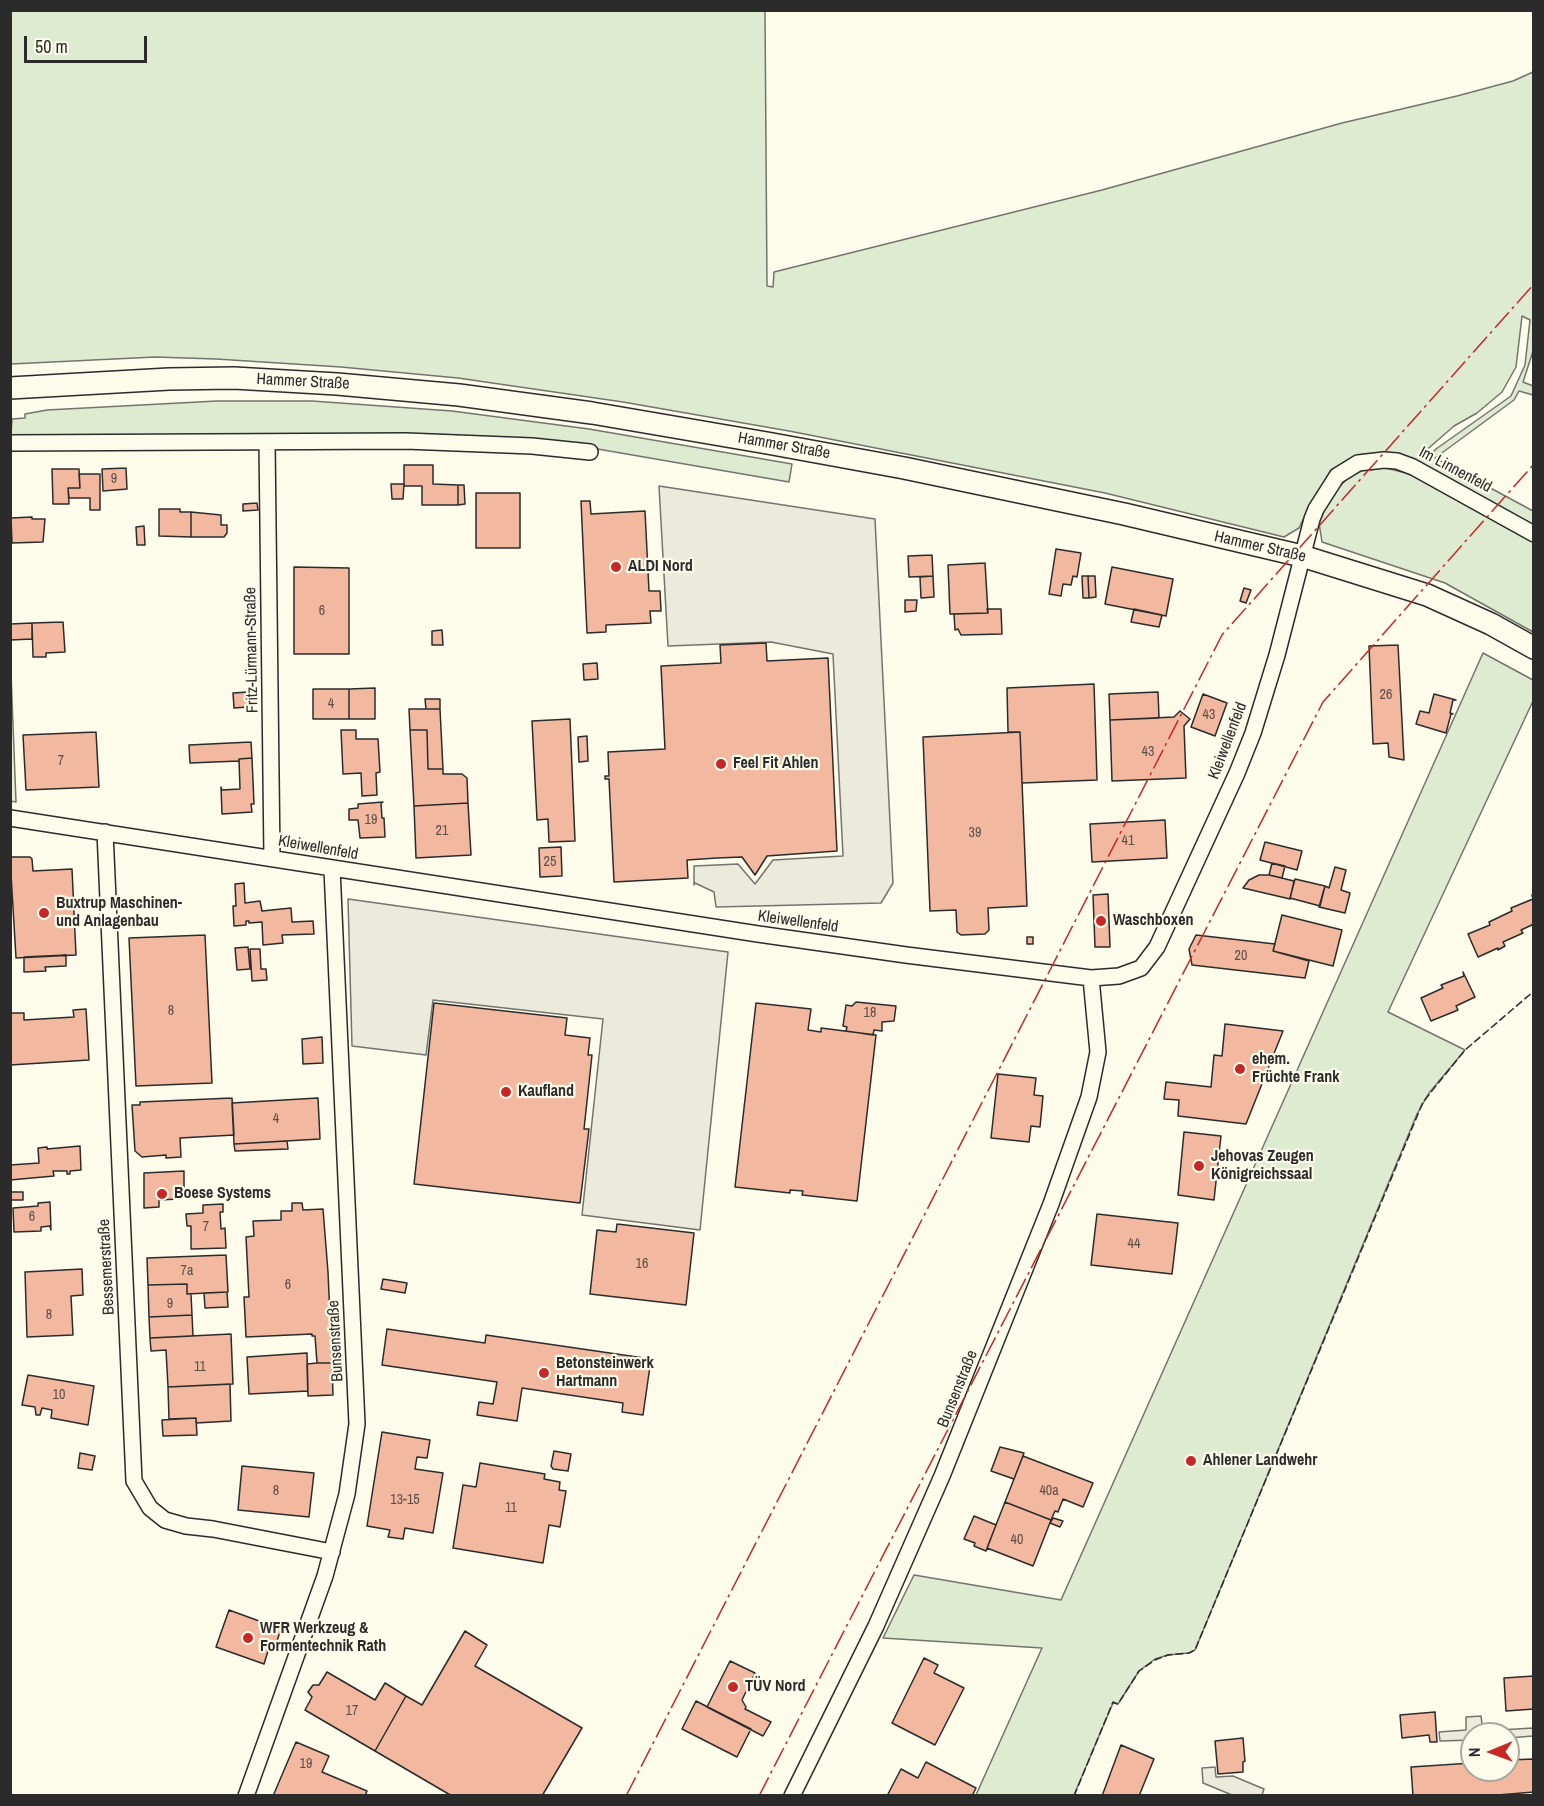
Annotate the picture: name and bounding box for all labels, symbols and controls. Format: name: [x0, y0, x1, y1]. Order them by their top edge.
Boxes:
scale bar: [27, 24, 150, 62]
text: 50 m: [35, 34, 68, 59]
street label: Hammer Straße: [256, 370, 350, 394]
street label: Hammer Straße: [736, 428, 832, 464]
street label: Im Linnenfeld: [1415, 443, 1495, 497]
house number: 9: [111, 471, 117, 487]
street label: Hammer Straße: [1212, 527, 1308, 567]
place label: ALDI Nord: [628, 557, 693, 577]
marker: ALDI Nord: [609, 560, 623, 574]
street label: Fritz-Lürmann-Straße: [241, 587, 263, 713]
house number: 6: [319, 603, 325, 619]
house number: 26: [1380, 687, 1392, 703]
house number: 4: [328, 696, 334, 712]
street label: Kleiwellenfeld: [1205, 700, 1251, 782]
house number: 43: [1203, 707, 1215, 723]
house number: 43: [1142, 744, 1154, 760]
house number: 7: [58, 753, 64, 769]
place label: Feel Fit Ahlen: [733, 754, 818, 774]
marker: Feel Fit Ahlen: [714, 757, 728, 771]
house number: 19: [365, 812, 377, 828]
house number: 21: [436, 823, 448, 839]
house number: 39: [969, 825, 981, 841]
street label: Kleiwellenfeld: [276, 832, 360, 864]
house number: 41: [1122, 833, 1134, 849]
house number: 25: [544, 854, 556, 870]
place label: Buxtrup Maschinen- und Anlagenbau: [56, 894, 182, 932]
marker: Buxtrup Maschinen- und Anlagenbau: [37, 906, 51, 920]
street label: Kleiwellenfeld: [757, 907, 839, 937]
place label: Waschboxen: [1113, 911, 1193, 931]
marker: Waschboxen: [1094, 914, 1108, 928]
house number: 20: [1235, 948, 1247, 964]
house number: 8: [168, 1003, 174, 1019]
house number: 18: [864, 1005, 876, 1021]
place label: ehem. Früchte Frank: [1252, 1050, 1339, 1088]
marker: ehem. Früchte Frank: [1233, 1062, 1247, 1076]
place label: Kaufland: [518, 1082, 574, 1102]
marker: Kaufland: [499, 1085, 513, 1099]
house number: 4: [273, 1111, 279, 1127]
place label: Jehovas Zeugen Königreichssaal: [1211, 1147, 1314, 1185]
marker: Jehovas Zeugen Königreichssaal: [1192, 1159, 1206, 1173]
place label: Boese Systems: [174, 1184, 271, 1204]
marker: Boese Systems: [155, 1187, 169, 1201]
house number: 6: [29, 1209, 35, 1225]
street label: Bessemerstraße: [95, 1218, 119, 1316]
house number: 7: [203, 1219, 209, 1235]
house number: 44: [1128, 1236, 1140, 1252]
house number: 16: [636, 1256, 648, 1272]
house number: 7a: [181, 1263, 193, 1279]
house number: 6: [285, 1277, 291, 1293]
house number: 9: [167, 1296, 173, 1312]
street label: Bunsenstraße: [324, 1300, 348, 1382]
house number: 8: [46, 1307, 52, 1323]
street label: Bunsenstraße: [934, 1348, 982, 1430]
place label: Betonsteinwerk Hartmann: [556, 1354, 654, 1392]
house number: 11: [194, 1359, 206, 1375]
marker: Betonsteinwerk Hartmann: [537, 1366, 551, 1380]
house number: 10: [53, 1387, 65, 1403]
place label: Ahlener Landwehr: [1203, 1451, 1317, 1471]
marker: Ahlener Landwehr: [1184, 1454, 1198, 1468]
house number: 8: [273, 1483, 279, 1499]
house number: 40a: [1039, 1483, 1059, 1499]
house number: 13-15: [390, 1492, 420, 1508]
house number: 11: [505, 1500, 517, 1516]
house number: 40: [1011, 1532, 1023, 1548]
place label: WFR Werkzeug & Formentechnik Rath: [260, 1619, 386, 1657]
marker: WFR Werkzeug & Formentechnik Rath: [241, 1631, 255, 1645]
place label: TÜV Nord: [745, 1677, 805, 1697]
marker: TÜV Nord: [726, 1680, 740, 1694]
house number: 17: [346, 1703, 358, 1719]
north arrow: [1460, 1722, 1520, 1782]
text: N: [1463, 1747, 1485, 1757]
house number: 19: [300, 1756, 312, 1772]

